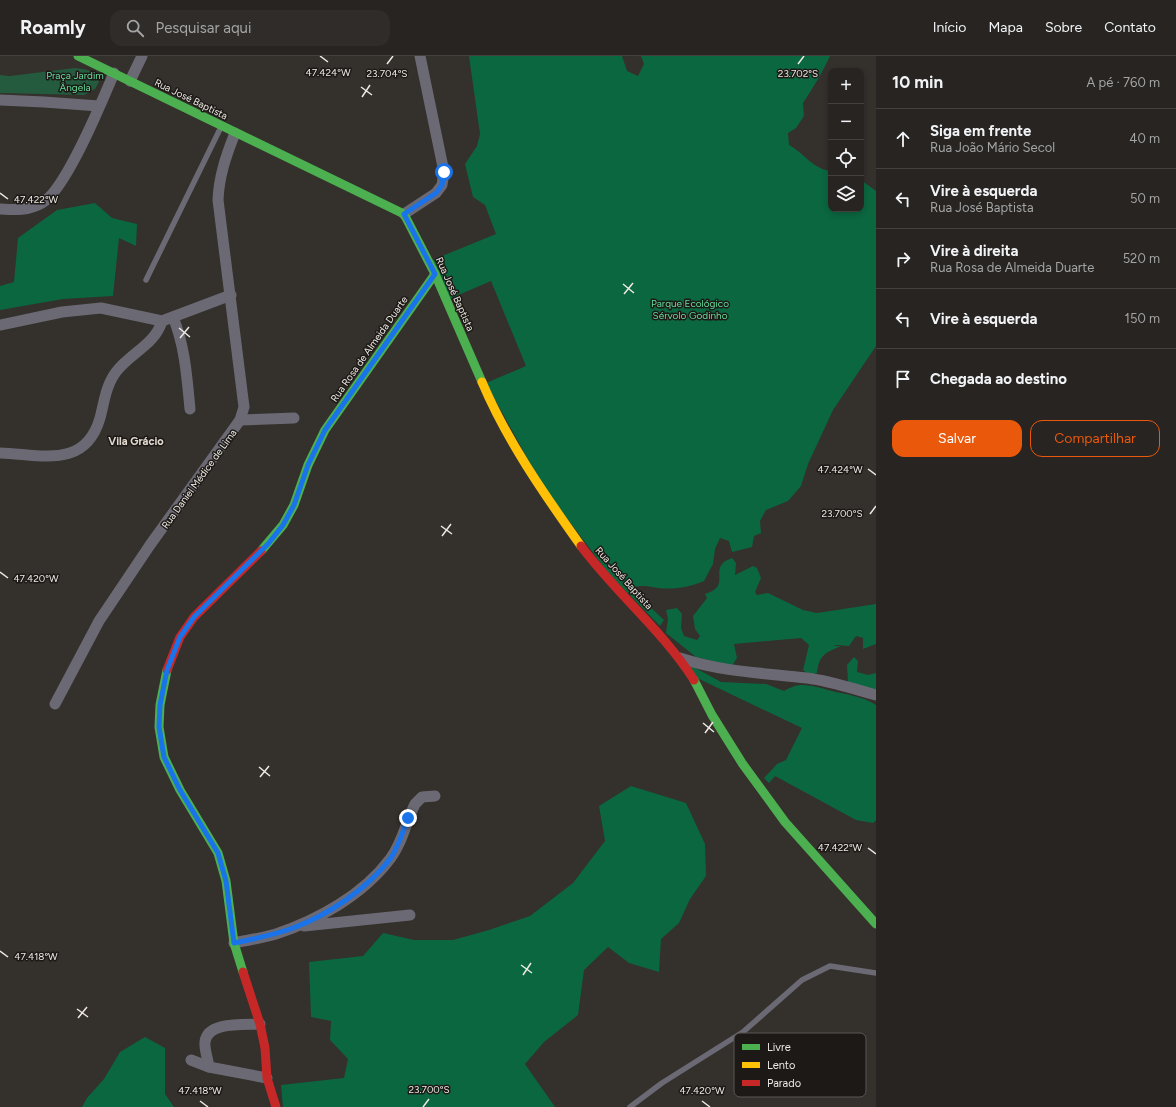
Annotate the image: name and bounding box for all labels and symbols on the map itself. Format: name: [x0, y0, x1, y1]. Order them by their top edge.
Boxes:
text: 47.424°W: [306, 66, 351, 79]
text: 23.704°S: [367, 67, 407, 80]
text: 23.702°S: [778, 67, 818, 80]
park label: Praça Jardim Ângela: [46, 69, 104, 94]
street label: Rua José Baptista: [152, 76, 230, 122]
route start: [435, 163, 453, 181]
text: 47.422°W: [14, 193, 59, 206]
street label: Rua José Baptista: [433, 255, 477, 333]
street label: Rua Rosa de Almeida Duarte: [327, 293, 411, 404]
park label: Parque Ecológico Sérvolo Godinho: [651, 297, 729, 322]
street label: Rua Daniel Médice de Lima: [159, 427, 239, 531]
district label: Vila Grácio: [108, 435, 164, 448]
text: 47.424°W: [818, 463, 863, 476]
text: 23.700°S: [821, 507, 863, 520]
street label: Rua José Baptista: [593, 544, 655, 612]
text: 47.420°W: [13, 572, 59, 585]
route end: [399, 809, 417, 827]
text: 47.422°W: [818, 841, 863, 854]
text: 47.418°W: [14, 950, 58, 963]
legend: [734, 1033, 866, 1097]
text: Livre: [767, 1041, 791, 1054]
text: Lento: [767, 1059, 795, 1072]
text: Parado: [767, 1077, 801, 1090]
text: 23.700°S: [408, 1083, 450, 1096]
text: 47.418°W: [178, 1084, 222, 1097]
text: 47.420°W: [679, 1084, 725, 1097]

